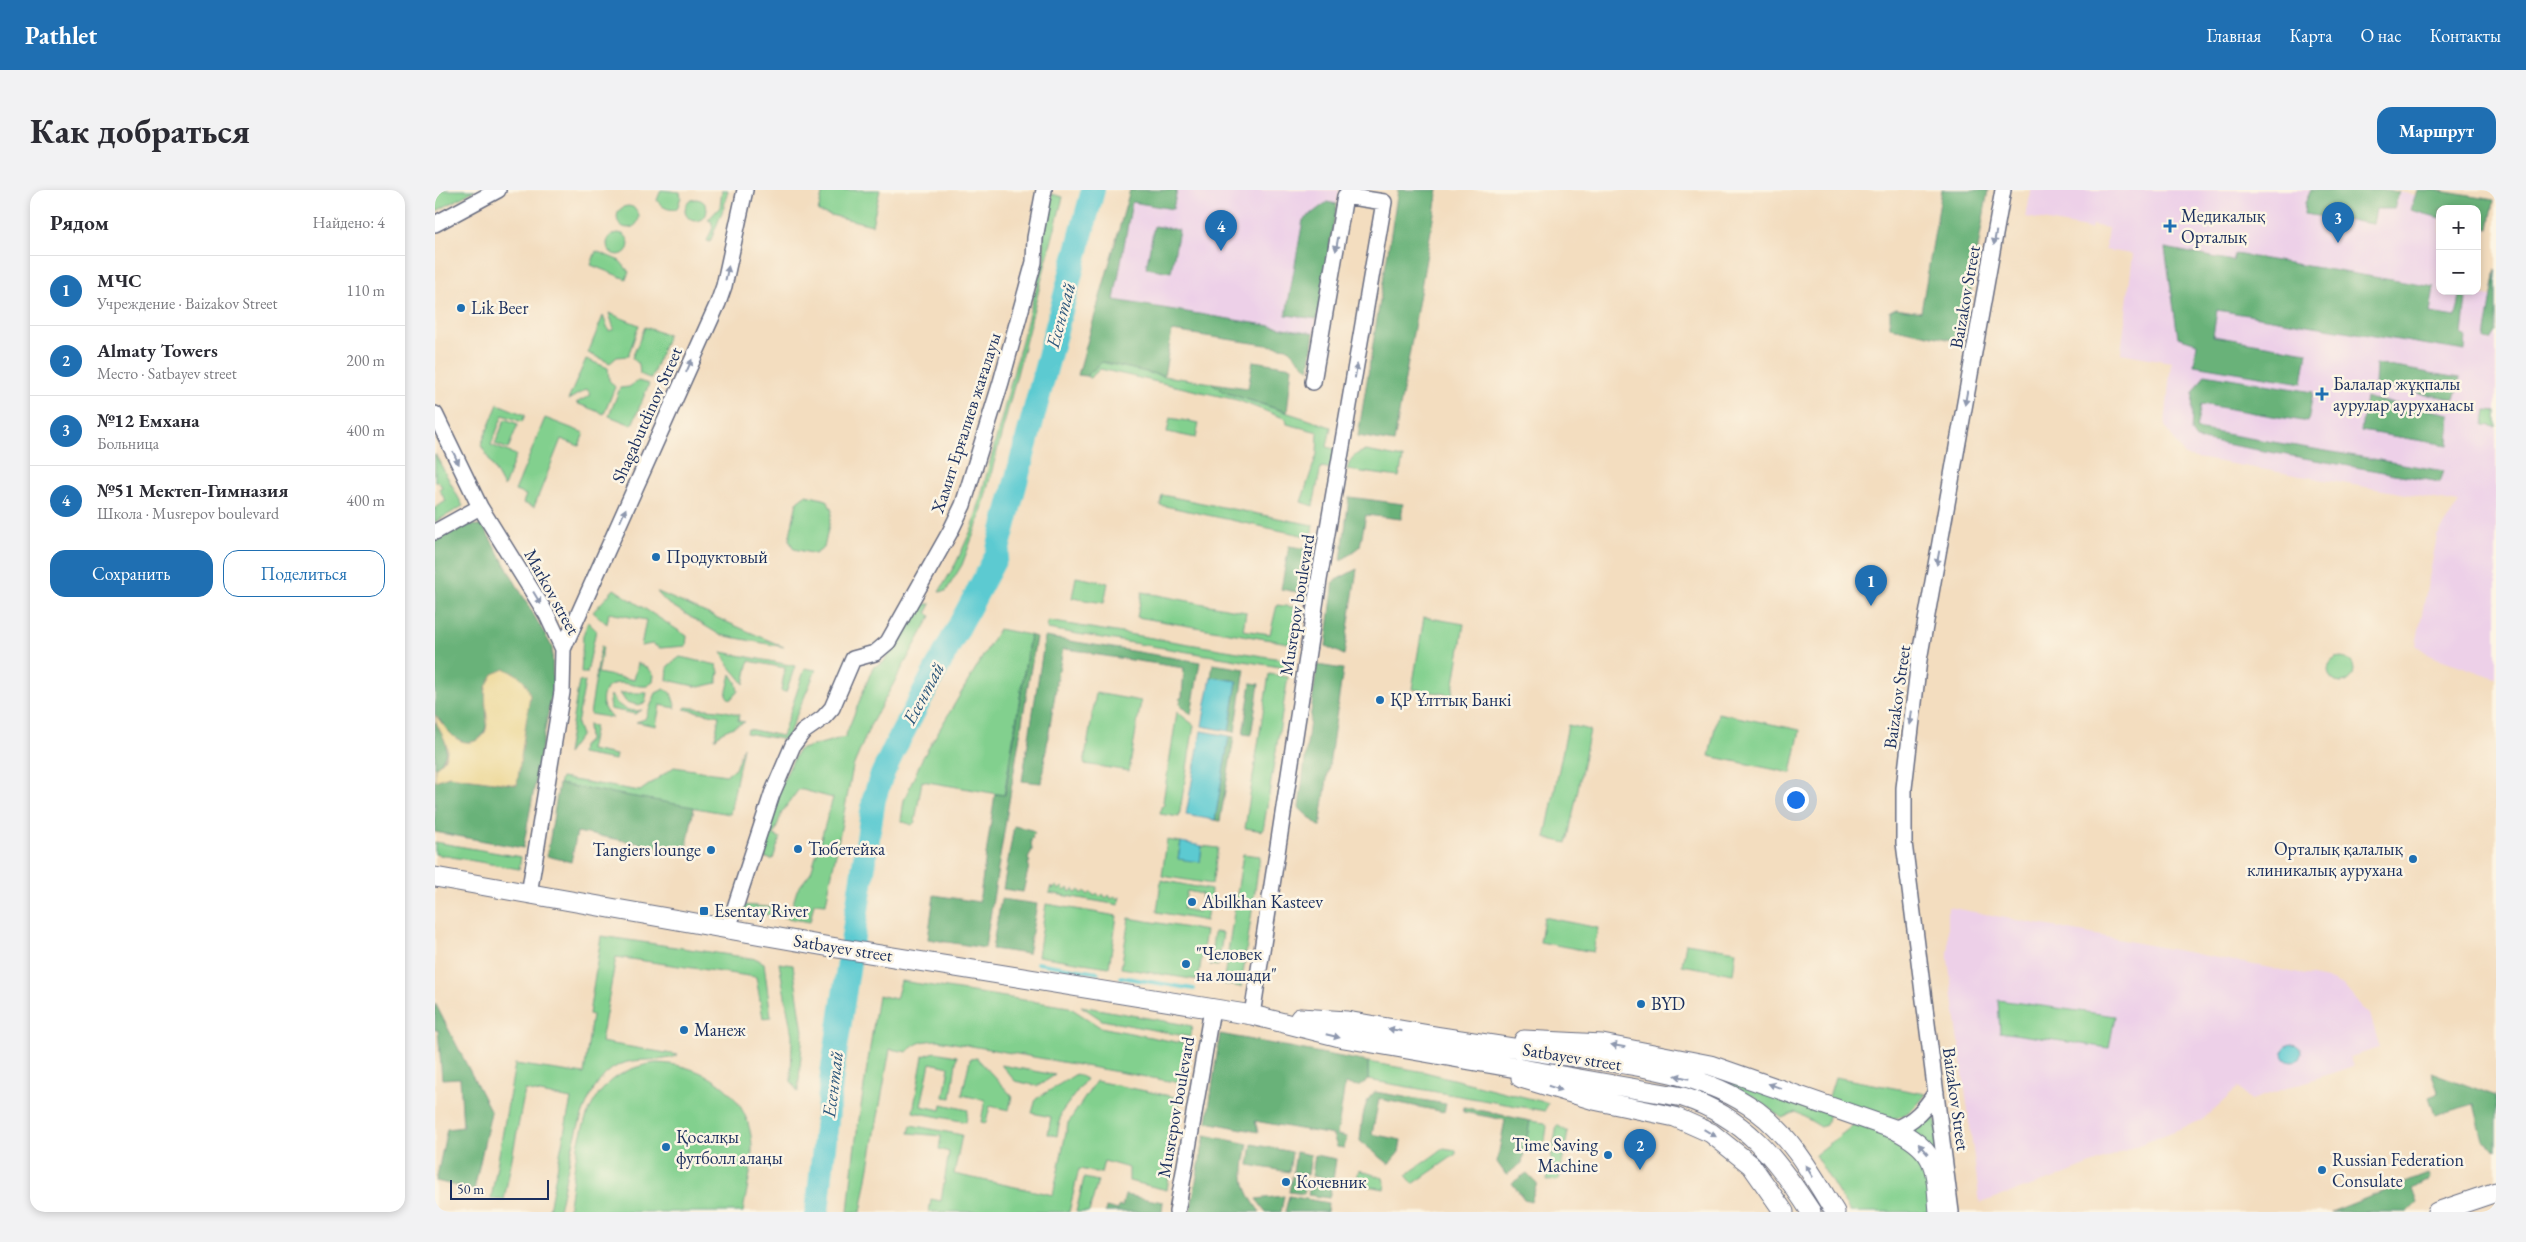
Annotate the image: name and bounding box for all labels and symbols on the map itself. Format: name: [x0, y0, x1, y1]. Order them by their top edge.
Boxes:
pin: 3: [2322, 202, 2354, 243]
place label: Медикалық Орталық: [2181, 204, 2266, 248]
pin: 4: [1205, 210, 1237, 251]
marker: Медикалық Орталық: [2163, 219, 2177, 233]
one-way arrow: [1990, 230, 1998, 246]
one-way arrow: [1332, 236, 1340, 252]
street label: Baizakov Street: [1944, 243, 1985, 350]
one-way arrow: [723, 265, 731, 281]
water label: Есентай: [1040, 279, 1081, 352]
place label: Lik Beer: [471, 296, 528, 319]
marker: Lik Beer: [455, 302, 467, 314]
street label: Хамит Ерғалиев жағалауы: [925, 330, 1006, 517]
street label: Shagabutdinov Street: [606, 343, 687, 487]
one-way arrow: [686, 359, 694, 373]
one-way arrow: [1352, 363, 1360, 379]
place label: Балалар жұқпалы аурулар ауруханасы: [2333, 372, 2474, 416]
marker: Балалар жұқпалы аурулар ауруханасы: [2315, 387, 2329, 401]
one-way arrow: [1961, 390, 1969, 406]
one-way arrow: [452, 451, 460, 465]
one-way arrow: [620, 508, 628, 522]
street label: Musrepov boulevard: [1274, 532, 1319, 677]
street label: Markov street: [519, 545, 586, 639]
place label: Продуктовый: [666, 545, 768, 568]
one-way arrow: [1933, 550, 1941, 566]
marker: Продуктовый: [650, 551, 662, 563]
pin: 1: [1855, 565, 1887, 606]
one-way arrow: [532, 592, 541, 605]
street label: Baizakov Street: [1878, 643, 1915, 750]
water label: Есентай: [896, 658, 950, 729]
place label: ҚР Ұлттық Банкі: [1390, 688, 1512, 711]
marker: ҚР Ұлттық Банкі: [1374, 694, 1386, 706]
one-way arrow: [1907, 711, 1915, 727]
your location: [1783, 787, 1809, 813]
place label: Тюбетейка: [808, 837, 886, 860]
place label: Орталық қалалық клиникалық аурухана: [2247, 837, 2404, 881]
place label: Tangiers lounge: [592, 838, 701, 861]
marker: Тюбетейка: [792, 843, 804, 855]
marker: Tangiers lounge: [705, 844, 717, 856]
marker: Орталық қалалық клиникалық аурухана: [2407, 853, 2419, 865]
place label: Abilkhan Kasteev: [1201, 890, 1323, 913]
marker: Abilkhan Kasteev: [1186, 896, 1198, 908]
place label: Esentay River: [714, 899, 808, 922]
marker: Esentay River: [698, 905, 710, 917]
street label: Satbayev street: [792, 928, 895, 967]
place label: "Человек на лошади": [1196, 942, 1277, 986]
marker: "Человек на лошади": [1180, 958, 1192, 970]
place label: BYD: [1651, 992, 1685, 1015]
marker: BYD: [1635, 998, 1647, 1010]
place label: Манеж: [694, 1018, 746, 1041]
marker: Манеж: [678, 1024, 690, 1036]
one-way arrow: [1386, 1025, 1402, 1033]
one-way arrow: [1326, 1032, 1341, 1040]
street label: Musrepov boulevard: [1152, 1034, 1199, 1179]
street label: Satbayev street: [1521, 1037, 1624, 1076]
one-way arrow: [1610, 1042, 1626, 1050]
street label: Baizakov Street: [1938, 1046, 1975, 1152]
water label: Есентай: [816, 1049, 849, 1120]
one-way arrow: [1675, 1073, 1690, 1081]
one-way arrow: [1768, 1082, 1783, 1089]
one-way arrow: [1547, 1085, 1562, 1093]
place label: Қосалқы футболл алаңы: [676, 1125, 783, 1169]
pin: 2: [1624, 1129, 1656, 1170]
one-way arrow: [1703, 1129, 1717, 1138]
place label: Time Saving Machine: [1512, 1133, 1598, 1177]
marker: Қосалқы футболл алаңы: [660, 1141, 672, 1153]
one-way arrow: [1918, 1143, 1929, 1156]
place label: Russian Federation Consulate: [2332, 1148, 2464, 1192]
marker: Time Saving Machine: [1602, 1149, 1614, 1161]
one-way arrow: [1805, 1164, 1814, 1177]
marker: Russian Federation Consulate: [2316, 1164, 2328, 1176]
place label: Кочевник: [1296, 1170, 1367, 1193]
marker: Кочевник: [1280, 1176, 1292, 1188]
scale bar: [450, 1177, 549, 1200]

